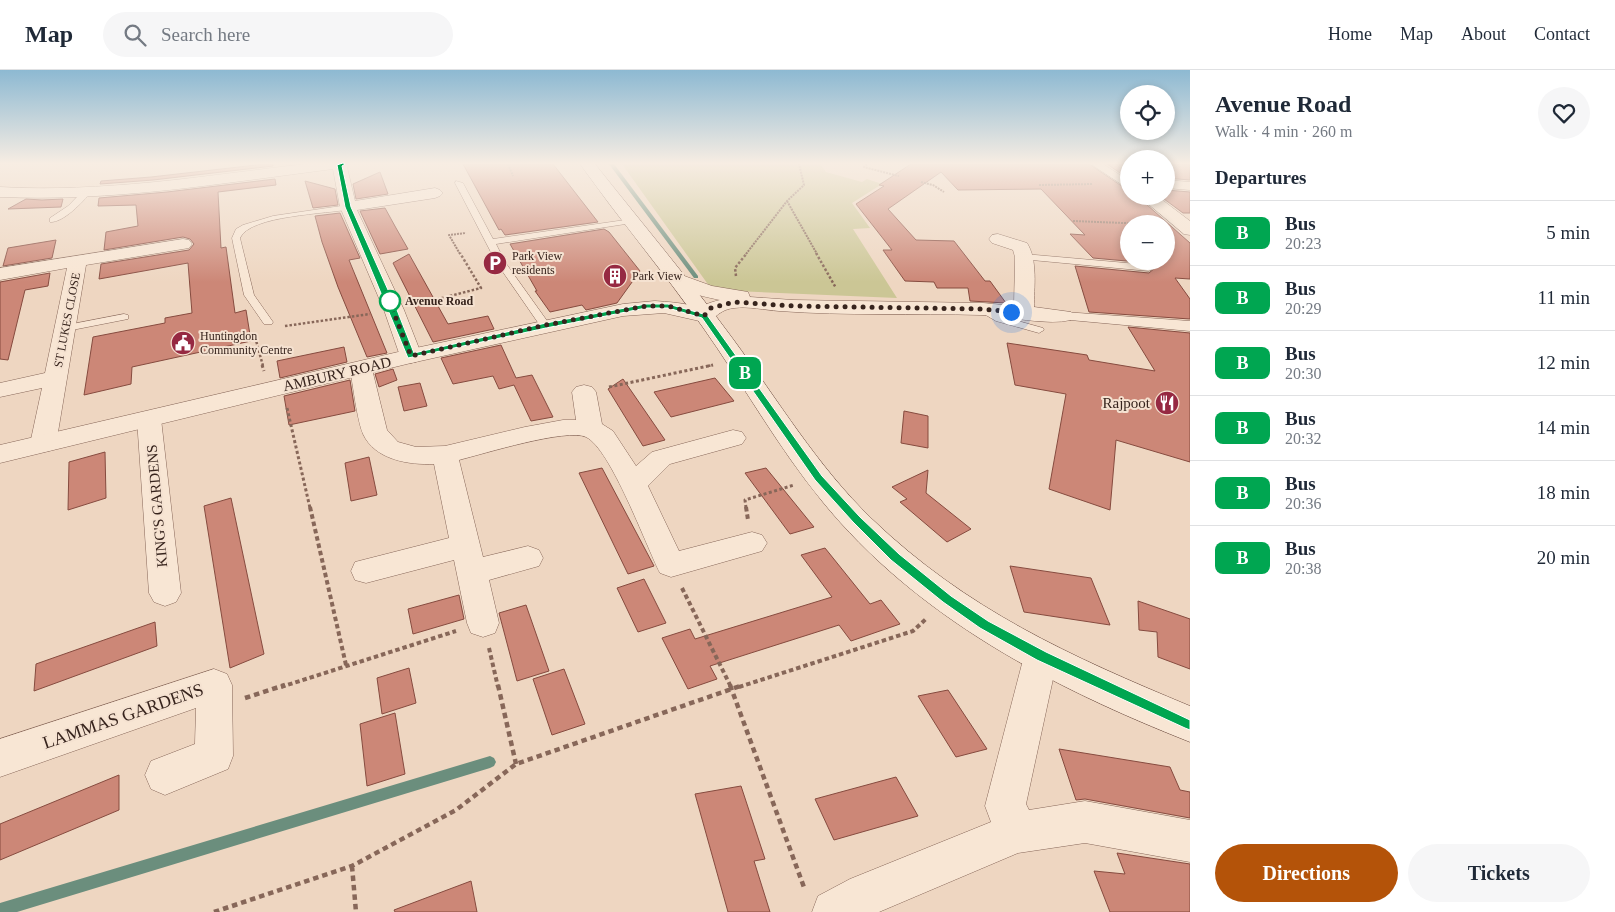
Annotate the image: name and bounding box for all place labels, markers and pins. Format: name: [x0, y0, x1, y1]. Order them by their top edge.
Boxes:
place label: Park View residents: [512, 249, 562, 277]
parking icon: Park View residents: [482, 250, 508, 276]
building icon: Park View: [602, 263, 628, 289]
place label: Park View: [632, 269, 682, 283]
marker: Avenue Road: [379, 290, 401, 312]
place label: Avenue Road: [405, 294, 473, 308]
place label: Huntingdon Community Centre: [200, 329, 292, 357]
public building icon: Huntingdon Community Centre: [170, 330, 196, 356]
restaurant icon: Rajpoot: [1154, 390, 1180, 416]
place label: Rajpoot: [1103, 395, 1151, 411]

